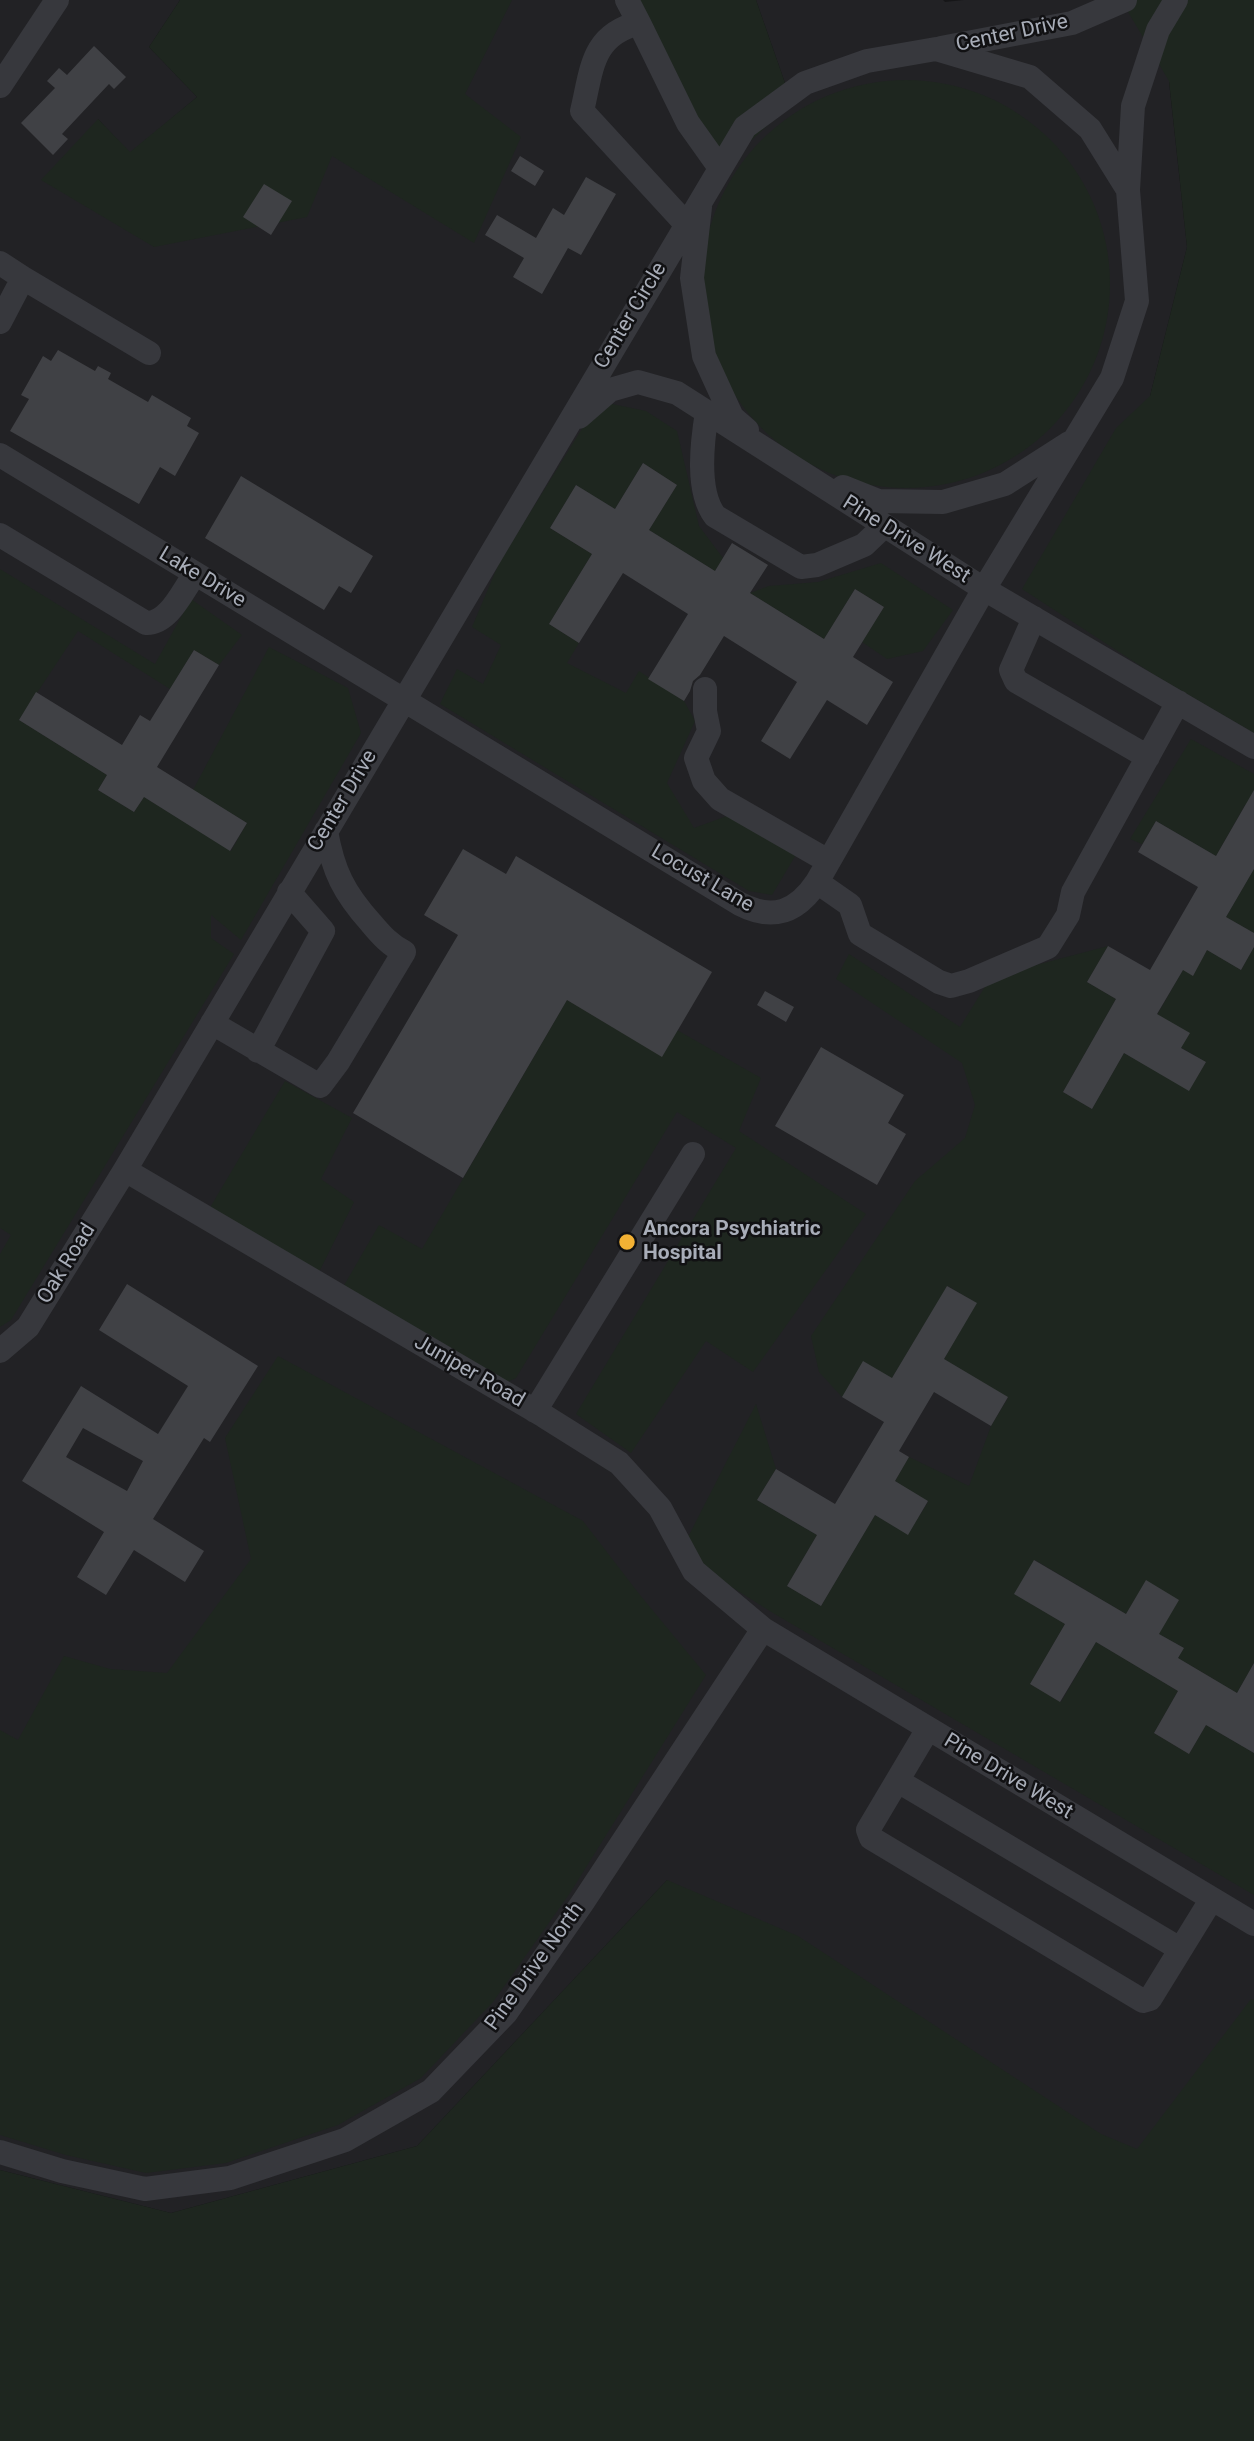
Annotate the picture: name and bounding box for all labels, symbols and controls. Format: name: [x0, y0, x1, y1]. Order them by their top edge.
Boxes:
street label: Center Drive: [954, 10, 1070, 58]
street label: Center Circle: [589, 258, 673, 374]
street label: Pine Drive West: [837, 491, 975, 589]
street label: Lake Drive: [154, 542, 250, 614]
street label: Center Drive: [303, 746, 383, 856]
street label: Locust Lane: [646, 840, 758, 918]
place label: Ancora Psychiatric Hospital: [643, 1217, 821, 1267]
street label: Oak Road: [32, 1219, 102, 1309]
marker: Ancora Psychiatric Hospital: [617, 1232, 637, 1252]
street label: Juniper Road: [409, 1330, 529, 1414]
street label: Pine Drive West: [939, 1729, 1077, 1825]
street label: Pine Drive North: [480, 1898, 590, 2036]

